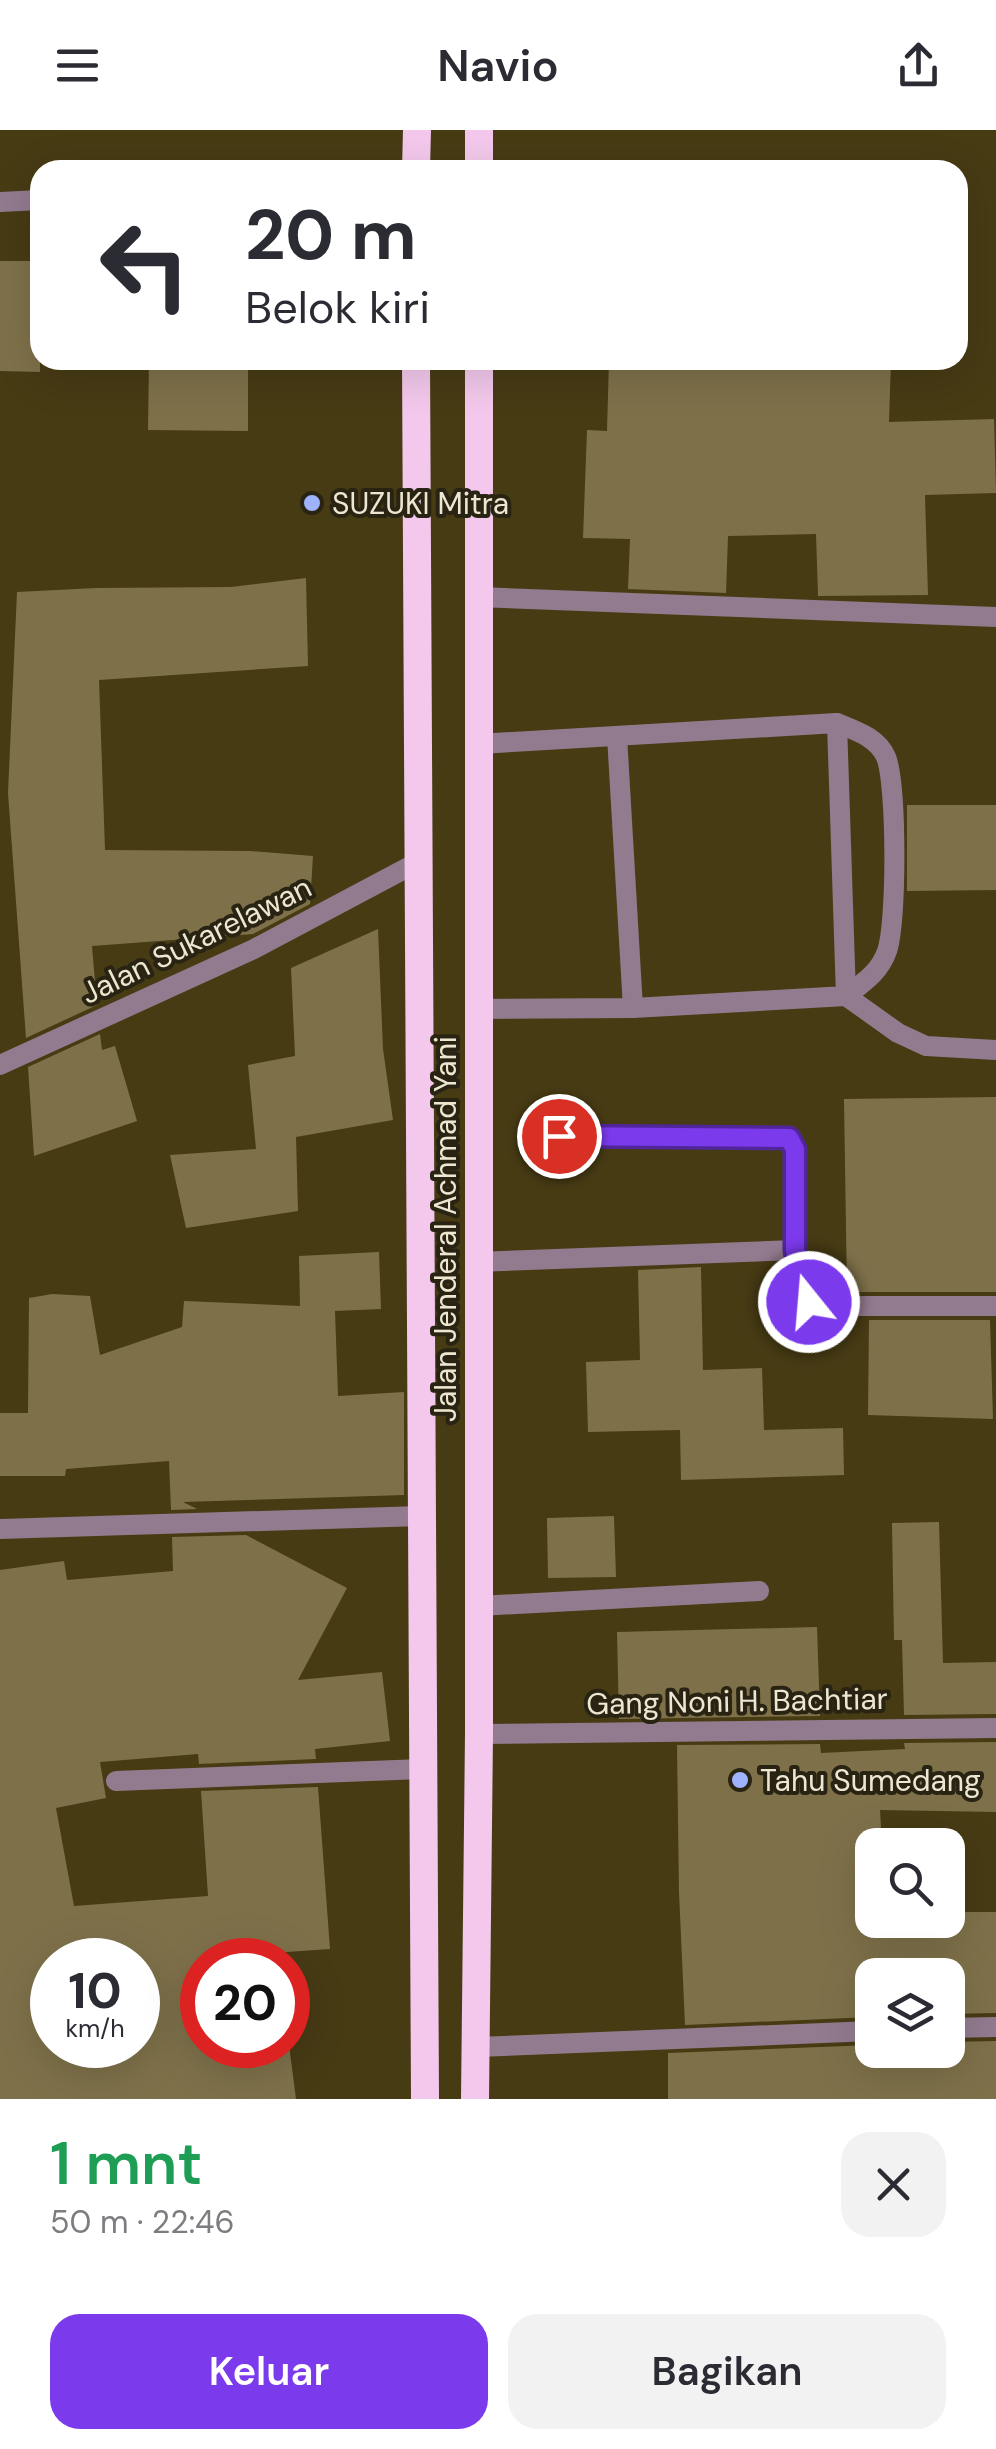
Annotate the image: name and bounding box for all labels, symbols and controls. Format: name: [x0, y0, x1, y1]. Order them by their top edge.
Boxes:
text: Navio: [437, 36, 559, 95]
icon: menu: [50, 38, 105, 93]
icon: share: [891, 38, 946, 93]
text: 20 m: [245, 190, 417, 281]
icon: left: [80, 200, 210, 330]
text: Belok kiri: [245, 278, 430, 337]
place label: SUZUKI Mitra: [332, 484, 509, 523]
marker: SUZUKI Mitra: [301, 492, 323, 514]
street label: Jalan Sukarelawan: [74, 867, 318, 1013]
street label: Jalan Jenderal Achmad Yani: [426, 1036, 465, 1422]
pin: [517, 1094, 602, 1179]
icon: arrive: [532, 1109, 587, 1164]
position arrow: [757, 1250, 861, 1354]
street label: Gang Noni H. Bachtiar: [586, 1679, 888, 1723]
place label: Tahu Sumedang: [760, 1761, 981, 1800]
marker: Tahu Sumedang: [729, 1769, 751, 1791]
map controls: [855, 1828, 965, 2068]
button: search: [855, 1828, 965, 1938]
speed limit sign: 20: [180, 1938, 310, 2068]
text: 10: [68, 1958, 122, 2024]
button: layers: [855, 1958, 965, 2068]
text: km/h: [65, 2012, 125, 2045]
text: 1 mnt: [50, 2124, 203, 2203]
button: close: [841, 2132, 946, 2237]
text: 50 m · 22:46: [50, 2201, 235, 2243]
button: Keluar: [50, 2314, 488, 2429]
button: Bagikan: [508, 2314, 946, 2429]

